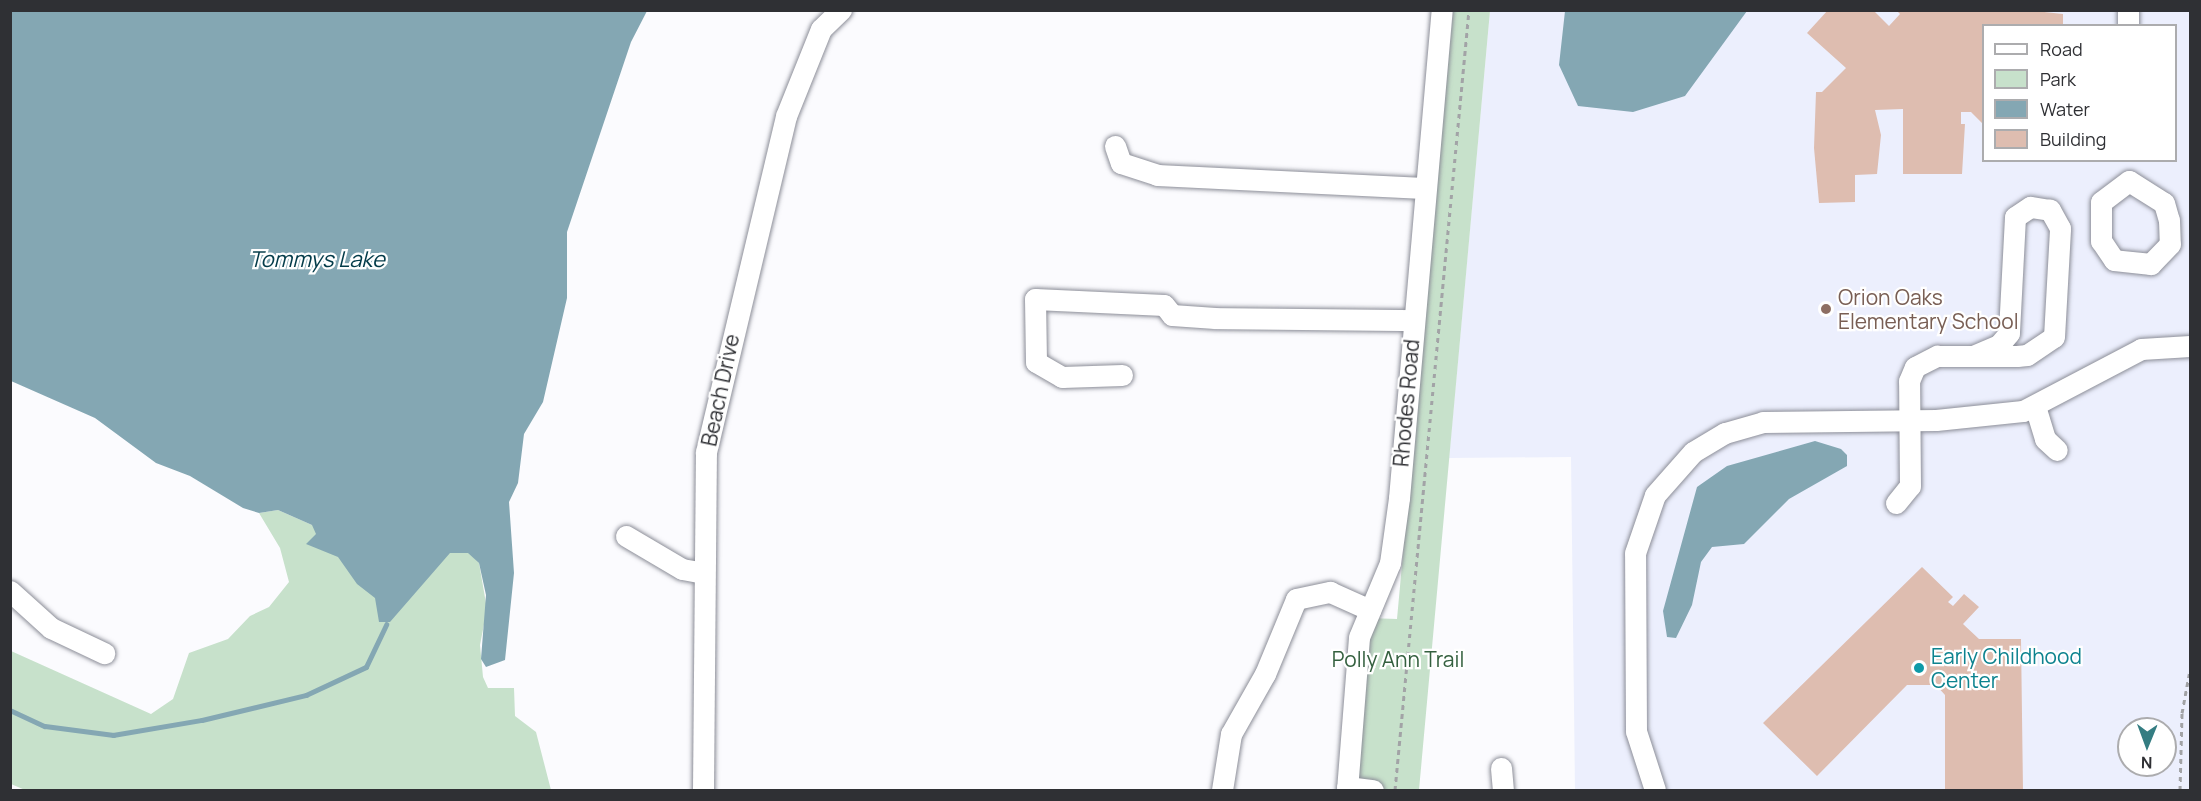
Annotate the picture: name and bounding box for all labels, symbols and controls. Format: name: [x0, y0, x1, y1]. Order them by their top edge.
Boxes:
legend: [1982, 24, 2177, 162]
text: Road: [2040, 37, 2083, 61]
text: Park: [2040, 67, 2076, 91]
text: Water: [2040, 97, 2090, 121]
text: Building: [2040, 127, 2106, 151]
water label: Tommys Lake: [249, 247, 385, 273]
place label: Orion Oaks Elementary School: [1838, 284, 2019, 334]
marker: Orion Oaks Elementary School: [1819, 302, 1833, 316]
street label: Beach Drive: [696, 332, 744, 448]
street label: Rhodes Road: [1388, 338, 1424, 468]
place label: Early Childhood Center: [1931, 643, 2082, 693]
park label: Polly Ann Trail: [1332, 646, 1464, 672]
marker: Early Childhood Center: [1912, 661, 1926, 675]
north arrow: [2117, 717, 2177, 777]
text: N: [2141, 752, 2153, 774]

